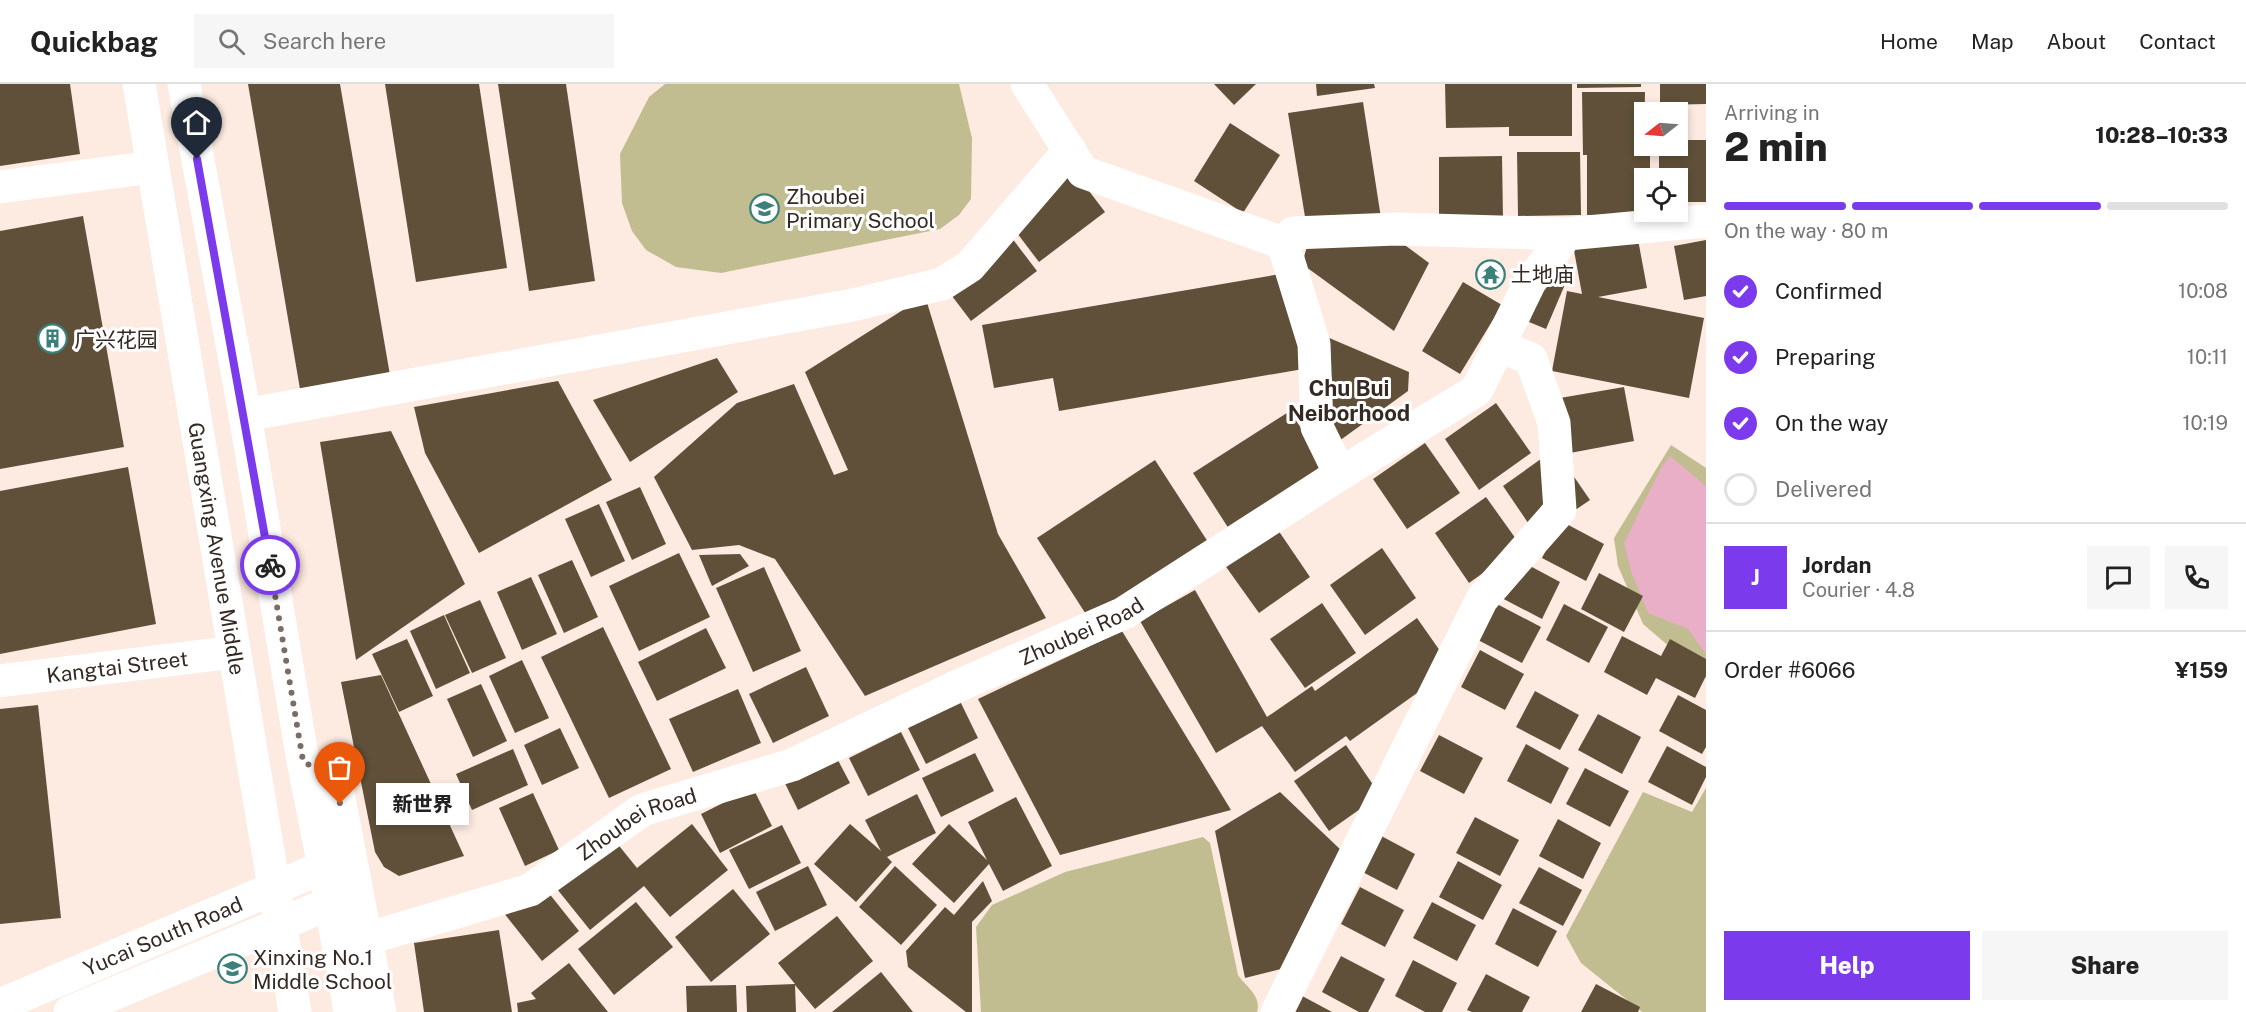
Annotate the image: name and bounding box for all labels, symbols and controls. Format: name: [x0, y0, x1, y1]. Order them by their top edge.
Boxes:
search box: [194, 14, 614, 68]
text: Quickbag: [30, 25, 158, 58]
icon: search: [215, 25, 248, 58]
text: Search here: [263, 28, 386, 54]
text: Home: [1880, 29, 1938, 54]
text: Map: [1971, 29, 2014, 54]
text: About: [2047, 29, 2106, 54]
text: Contact: [2139, 29, 2216, 54]
pin: [171, 97, 222, 159]
text: Arriving in: [1724, 101, 1819, 125]
north arrow: [1634, 102, 1688, 156]
map controls: [1634, 102, 1688, 222]
icon: home: [180, 106, 213, 139]
text: 10:28–10:33: [2095, 122, 2228, 148]
text: 2 min: [1724, 124, 1828, 170]
button: locate: [1634, 168, 1688, 222]
place label: Zhoubei Primary School: [786, 184, 935, 233]
school or university icon: Zhoubei Primary School: [749, 192, 781, 224]
text: On the way · 80 m: [1724, 219, 1888, 243]
temple icon: 土地庙: [1474, 258, 1506, 290]
place label: 土地庙: [1511, 262, 1574, 287]
icon: check: [1724, 275, 1757, 308]
text: Confirmed: [1775, 278, 1882, 304]
text: 10:08: [2178, 279, 2228, 303]
building icon: 广兴花园: [37, 323, 69, 355]
place label: 广兴花园: [74, 327, 158, 352]
icon: check: [1724, 341, 1757, 374]
text: Preparing: [1775, 344, 1876, 370]
text: 10:11: [2187, 345, 2228, 369]
district label: Chu Bui Neiborhood: [1288, 375, 1410, 426]
icon: check: [1724, 407, 1757, 440]
text: On the way: [1775, 410, 1888, 436]
text: 10:19: [2182, 411, 2228, 435]
street label: Guangxing Avenue Middle: [184, 420, 251, 677]
text: Delivered: [1775, 476, 1872, 502]
courier: [240, 535, 300, 595]
button: chat: [2087, 546, 2150, 609]
button: phone: [2165, 546, 2228, 609]
icon: bike: [254, 549, 287, 582]
text: Jordan: [1802, 552, 1871, 578]
text: J: [1751, 564, 1760, 590]
text: Courier · 4.8: [1802, 578, 1915, 602]
street label: Zhoubei Road: [1015, 591, 1148, 670]
street label: Kangtai Street: [45, 645, 189, 688]
text: Order #6066: [1724, 657, 1855, 683]
text: ¥159: [2175, 657, 2228, 683]
pin: [314, 742, 365, 804]
icon: bag: [323, 751, 356, 784]
street label: Zhoubei Road: [571, 782, 699, 865]
callout: 新世界: [376, 783, 469, 825]
text: 新世界: [393, 792, 453, 816]
street label: Yucai South Road: [80, 891, 246, 981]
button: Help: [1724, 931, 1970, 1000]
button: Share: [1982, 931, 2228, 1000]
place label: Xinxing No.1 Middle School: [253, 945, 392, 994]
school or university icon: Xinxing No.1 Middle School: [216, 953, 248, 985]

